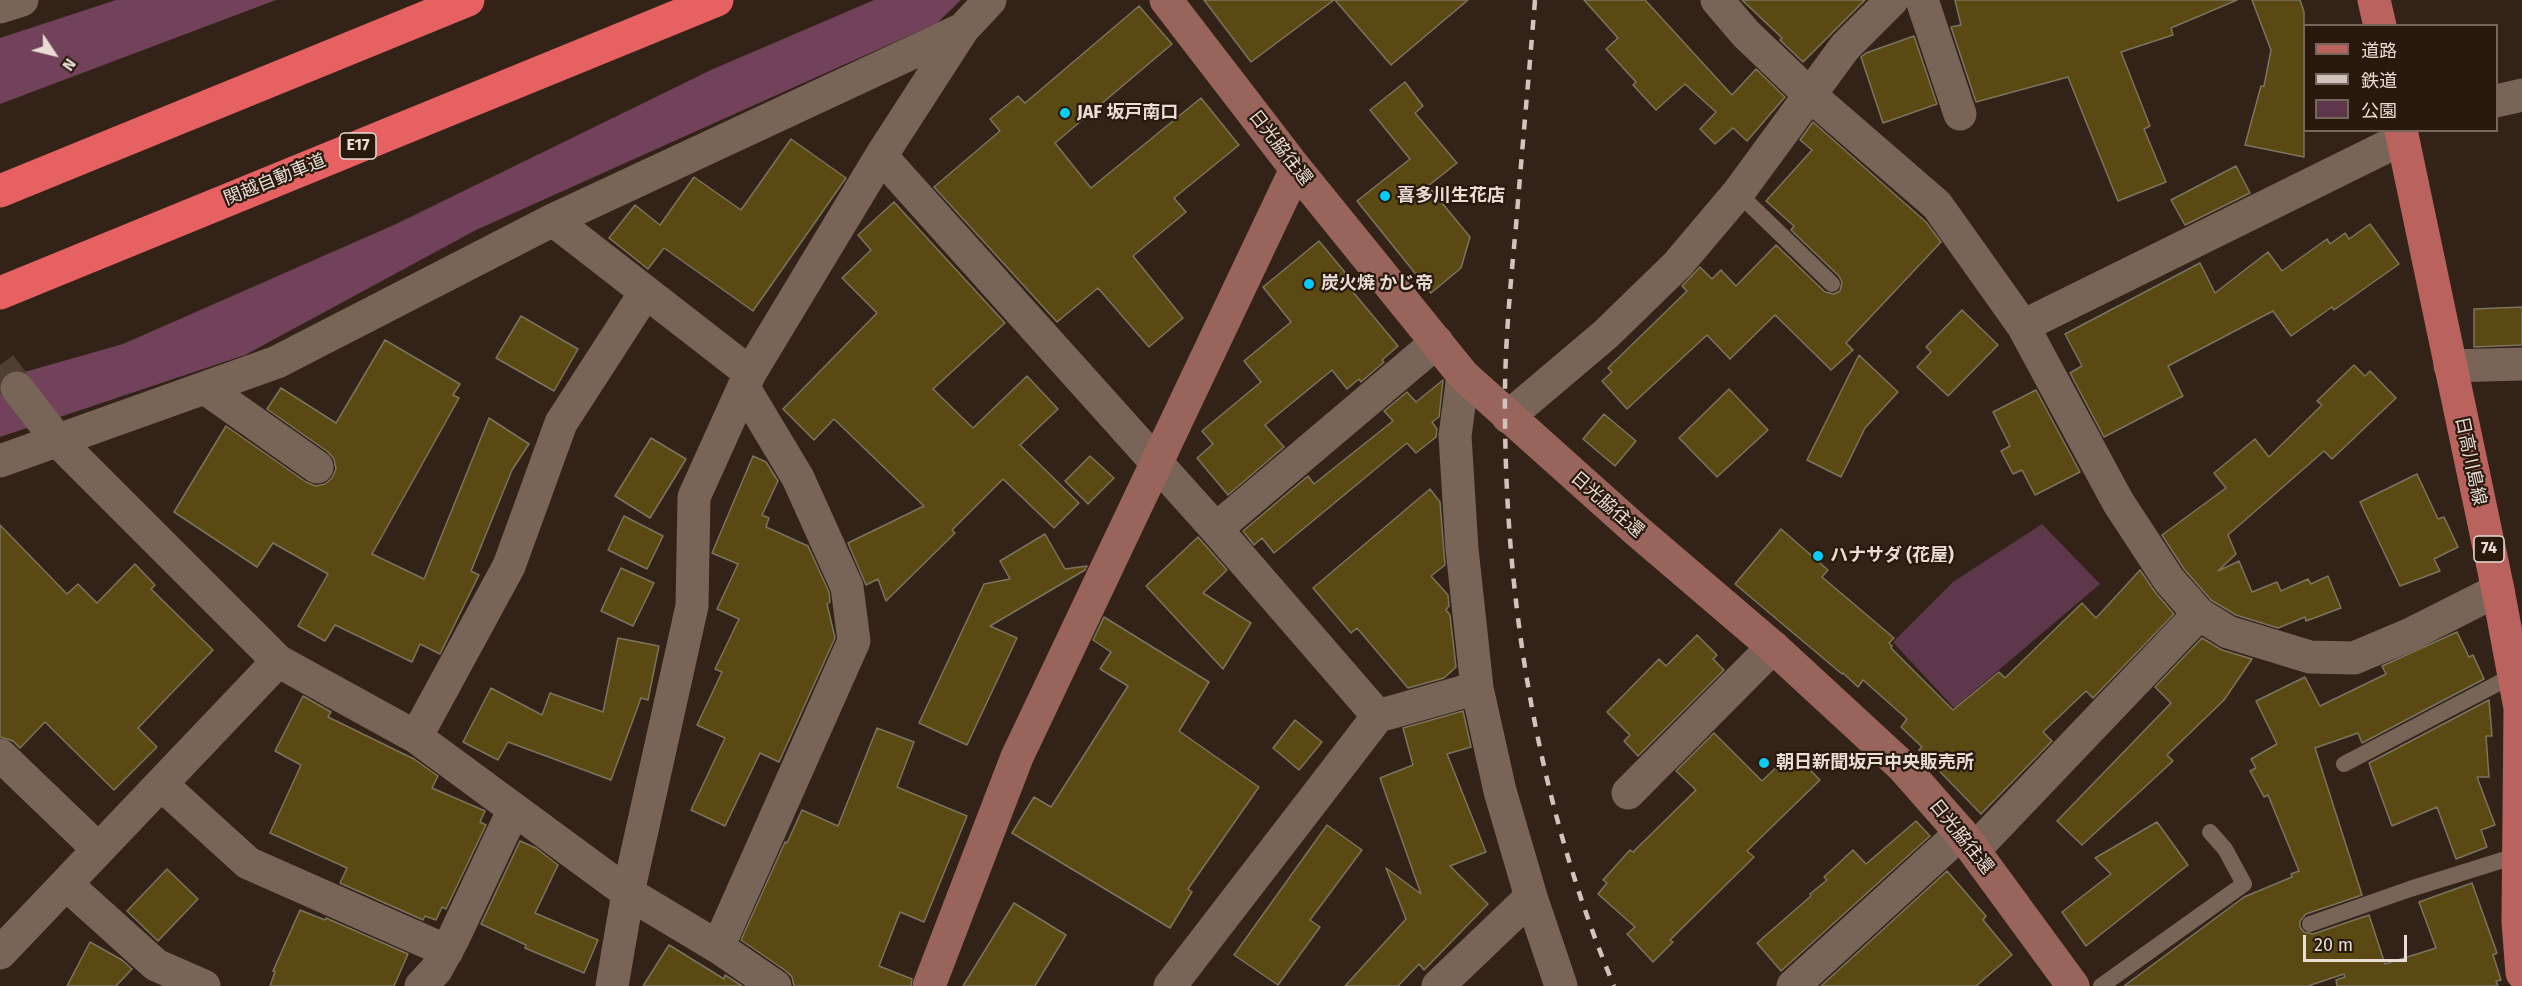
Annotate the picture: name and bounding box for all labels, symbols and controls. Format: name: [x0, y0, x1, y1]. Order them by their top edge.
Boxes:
north arrow: [24, 24, 84, 84]
legend: [2303, 24, 2498, 132]
text: 道路: [2361, 40, 2397, 62]
text: N: [58, 55, 80, 74]
text: 鉄道: [2361, 70, 2397, 92]
text: 公園: [2361, 100, 2397, 122]
place label: JAF 坂戸南口: [1077, 102, 1178, 124]
marker: JAF 坂戸南口: [1058, 106, 1072, 120]
street label: 日光脇往還: [1244, 106, 1316, 190]
road number: E17: [340, 133, 376, 159]
street label: 関越自動車道: [221, 150, 329, 210]
place label: 喜多川生花店: [1397, 185, 1505, 207]
marker: 喜多川生花店: [1378, 189, 1392, 203]
place label: 炭火焼 かじ帝: [1321, 273, 1433, 295]
marker: 炭火焼 かじ帝: [1302, 277, 1316, 291]
street label: 日高川島線: [2450, 415, 2490, 507]
street label: 日光脇往還: [1566, 467, 1648, 543]
road number: 74: [2474, 536, 2504, 562]
place label: ハナサダ (花屋): [1830, 545, 1954, 567]
marker: ハナサダ (花屋): [1811, 549, 1825, 563]
place label: 朝日新聞坂戸中央販売所: [1776, 752, 1974, 774]
marker: 朝日新聞坂戸中央販売所: [1757, 756, 1771, 770]
street label: 日光脇往還: [1924, 795, 1998, 879]
scale bar: [2306, 923, 2410, 961]
text: 20 m: [2314, 934, 2353, 956]

